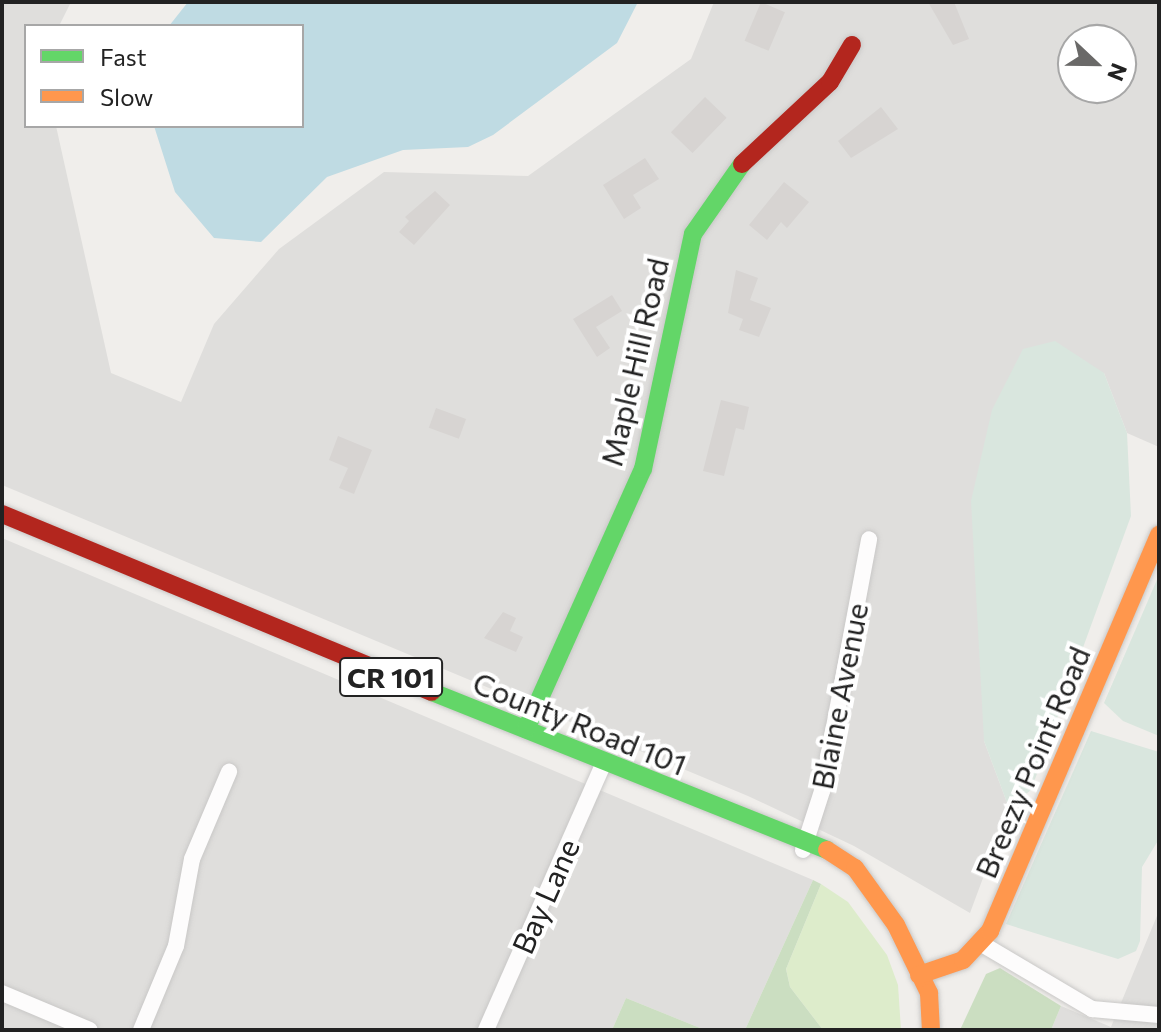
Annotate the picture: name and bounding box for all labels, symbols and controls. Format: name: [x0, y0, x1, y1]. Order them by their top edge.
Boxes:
legend: [24, 24, 304, 128]
north arrow: [1057, 24, 1137, 104]
text: Fast: [100, 42, 147, 71]
text: N: [1102, 60, 1133, 85]
text: Slow: [100, 82, 153, 111]
street label: Maple Hill Road: [593, 255, 675, 469]
street label: Blaine Avenue: [803, 600, 875, 792]
street label: Breezy Point Road: [967, 641, 1097, 883]
road number: CR 101: [339, 653, 443, 701]
street label: County Road 101: [468, 664, 692, 782]
street label: Bay Lane: [504, 833, 586, 959]

